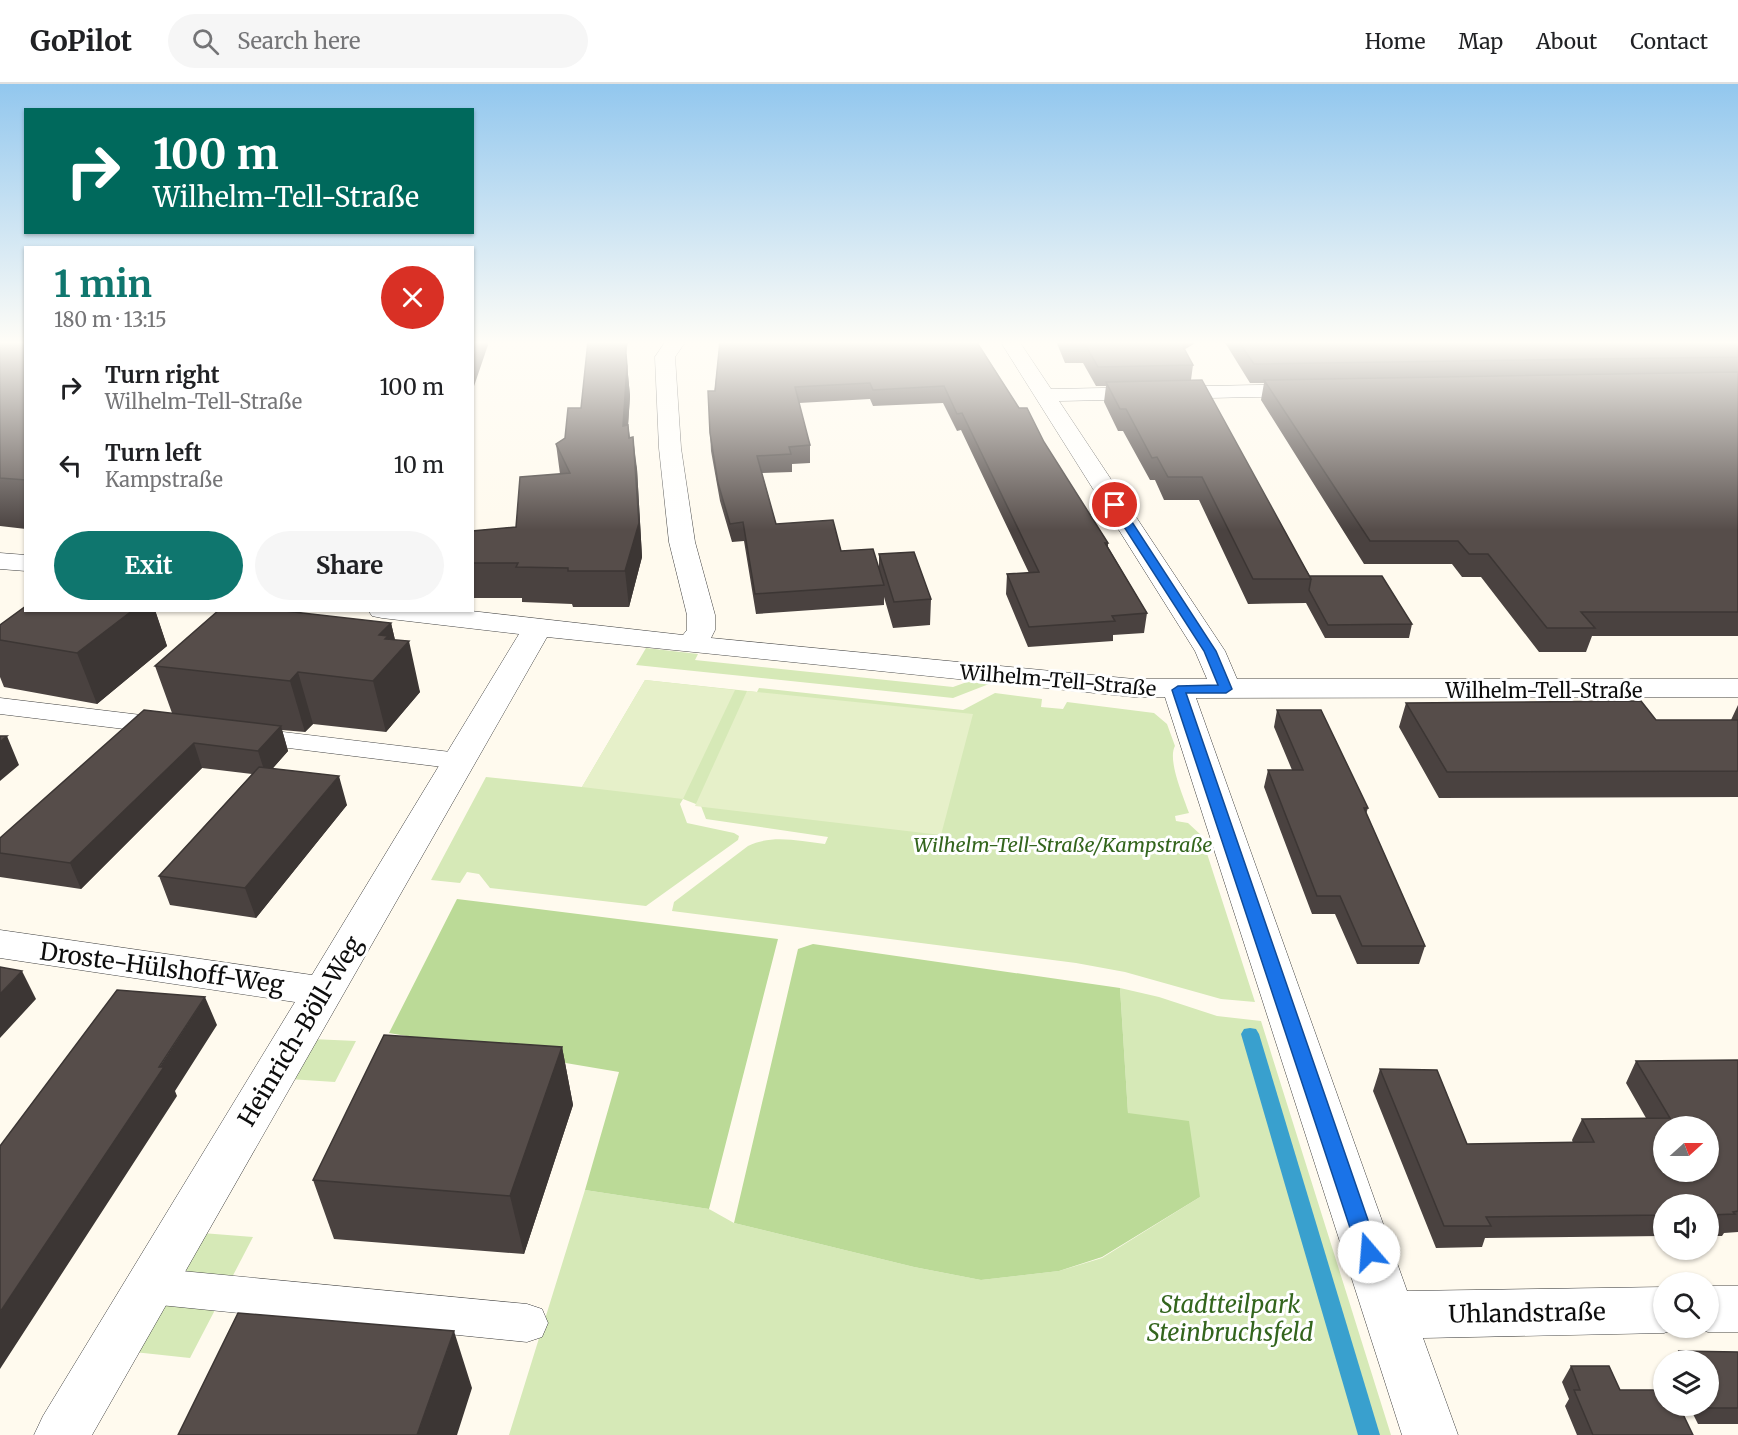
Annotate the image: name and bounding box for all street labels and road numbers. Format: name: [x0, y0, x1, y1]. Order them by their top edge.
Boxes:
street label: Wilhelm-Tell-Straße: [958, 659, 1157, 701]
street label: Wilhelm-Tell-Straße: [1444, 678, 1643, 703]
street label: Heinrich-Böll-Weg: [231, 930, 369, 1132]
street label: Droste-Hülshoff-Weg: [38, 935, 287, 1001]
street label: Uhlandstraße: [1448, 1296, 1606, 1330]

